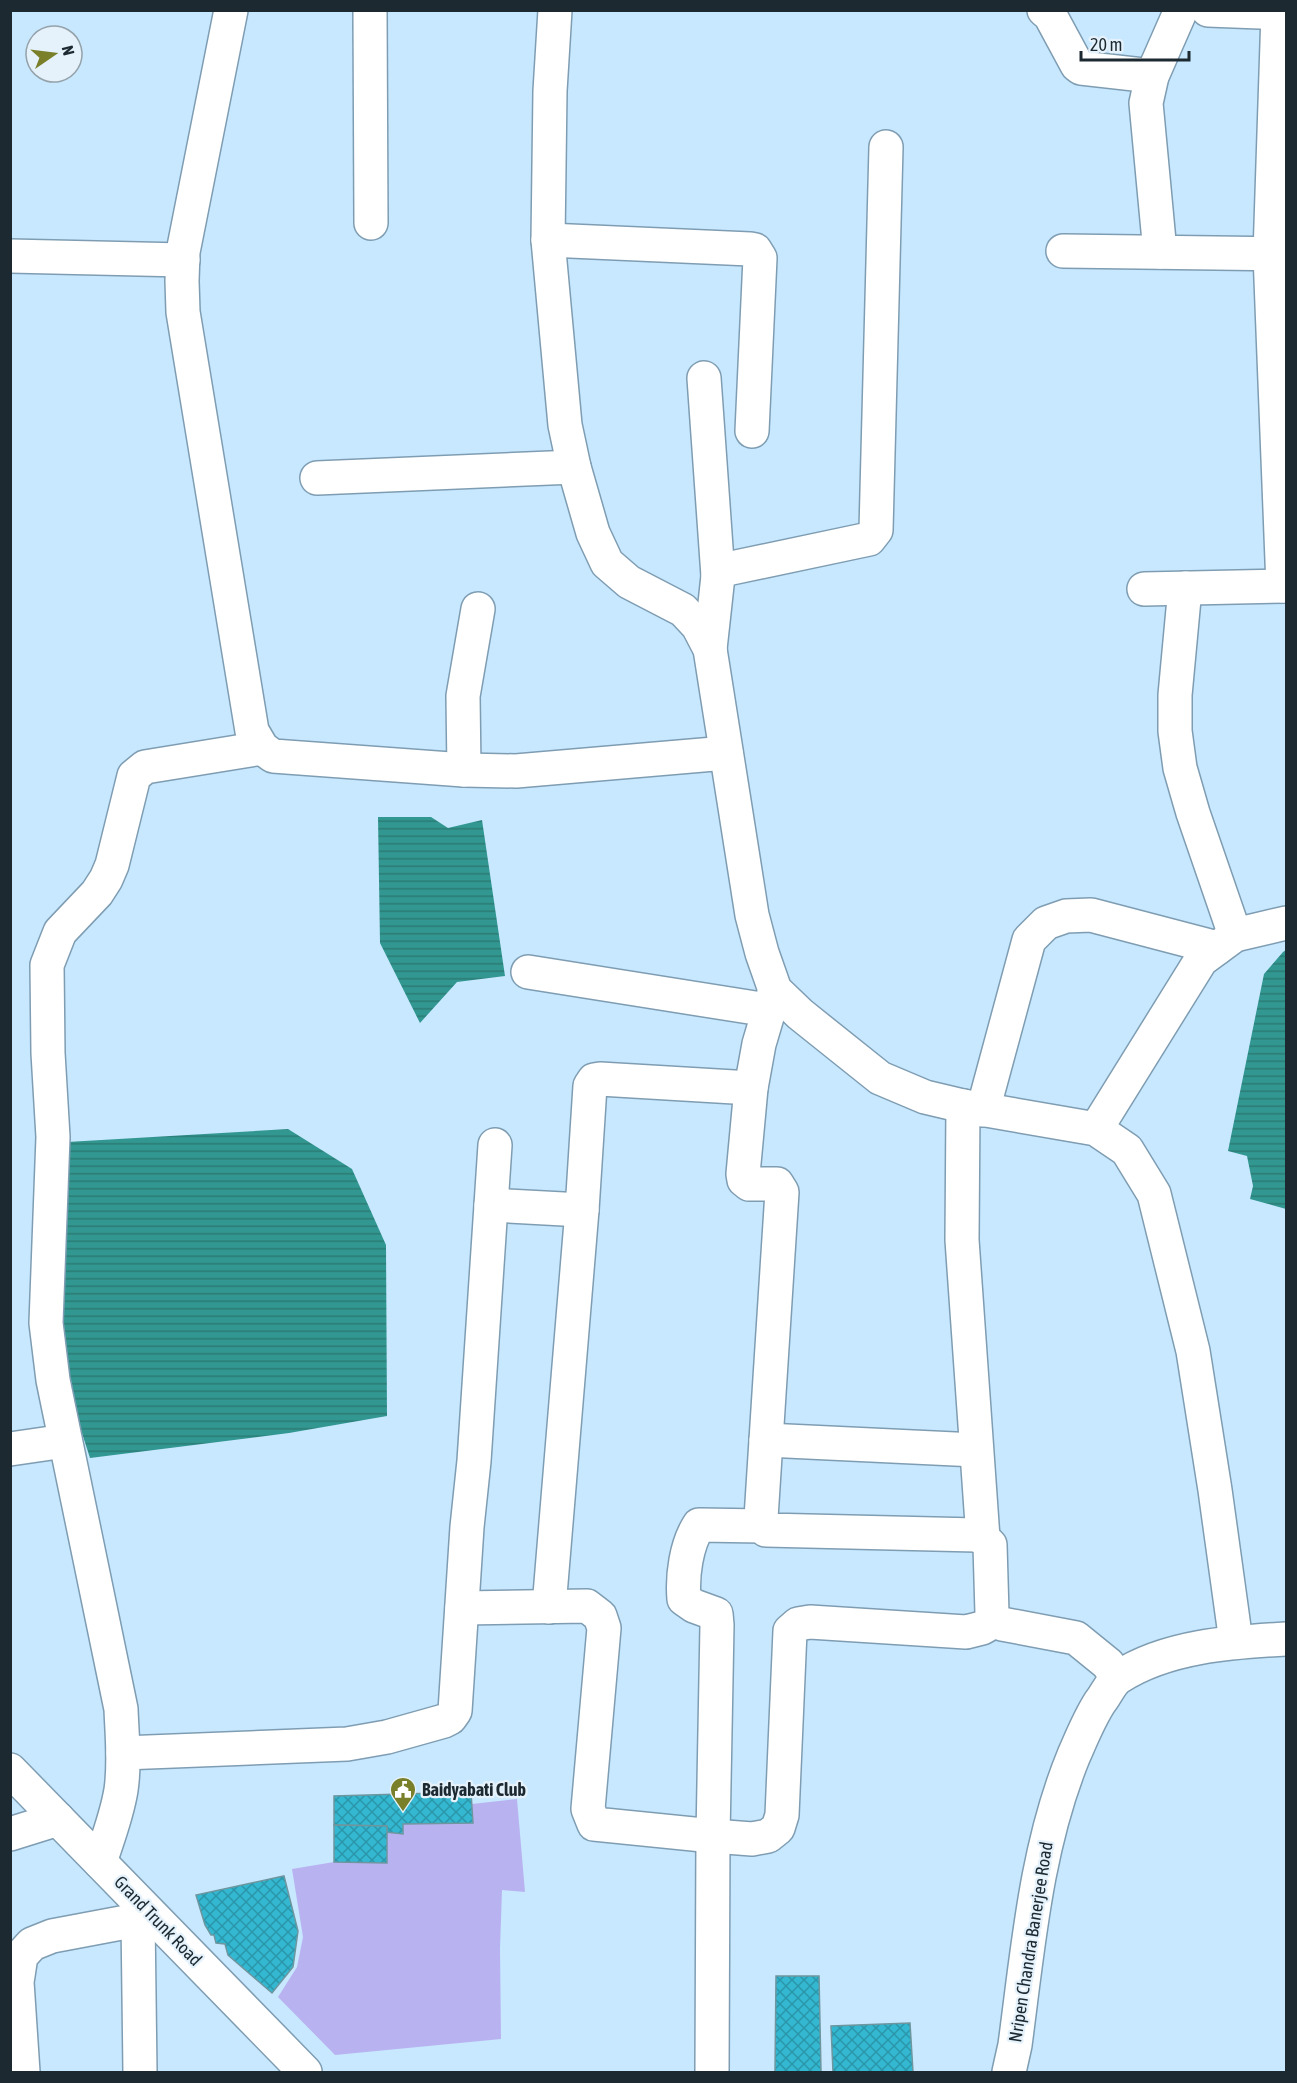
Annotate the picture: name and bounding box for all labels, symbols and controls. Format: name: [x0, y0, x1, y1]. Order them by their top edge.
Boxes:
north arrow: [24, 24, 84, 84]
scale bar: [1081, 24, 1189, 62]
text: 20 m: [1090, 34, 1122, 55]
text: N: [59, 44, 78, 57]
public building icon: Baidyabati Club: [388, 1775, 418, 1813]
place label: Baidyabati Club: [422, 1779, 526, 1800]
street label: Nripen Chandra Banerjee Road: [1004, 1840, 1057, 2044]
street label: Grand Trunk Road: [110, 1871, 207, 1970]

